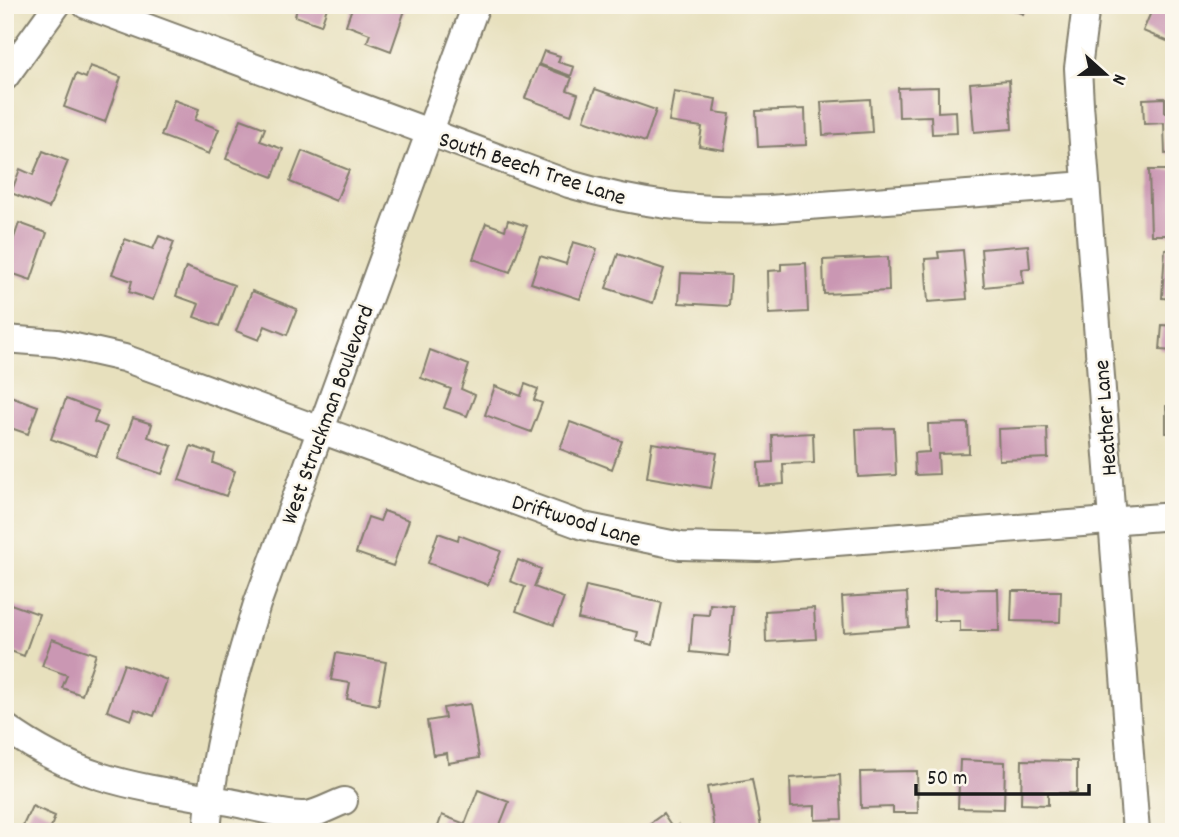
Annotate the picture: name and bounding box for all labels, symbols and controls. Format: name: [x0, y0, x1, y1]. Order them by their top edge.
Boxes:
north arrow: [1070, 38, 1140, 108]
text: N: [1103, 70, 1132, 88]
street label: South Beech Tree Lane: [434, 125, 630, 216]
street label: West Struckman Boulevard: [274, 301, 384, 530]
street label: Heather Lane: [1087, 358, 1128, 477]
street label: Driftwood Lane: [507, 487, 645, 558]
scale bar: [916, 753, 1090, 797]
text: 50 m: [927, 765, 967, 795]

